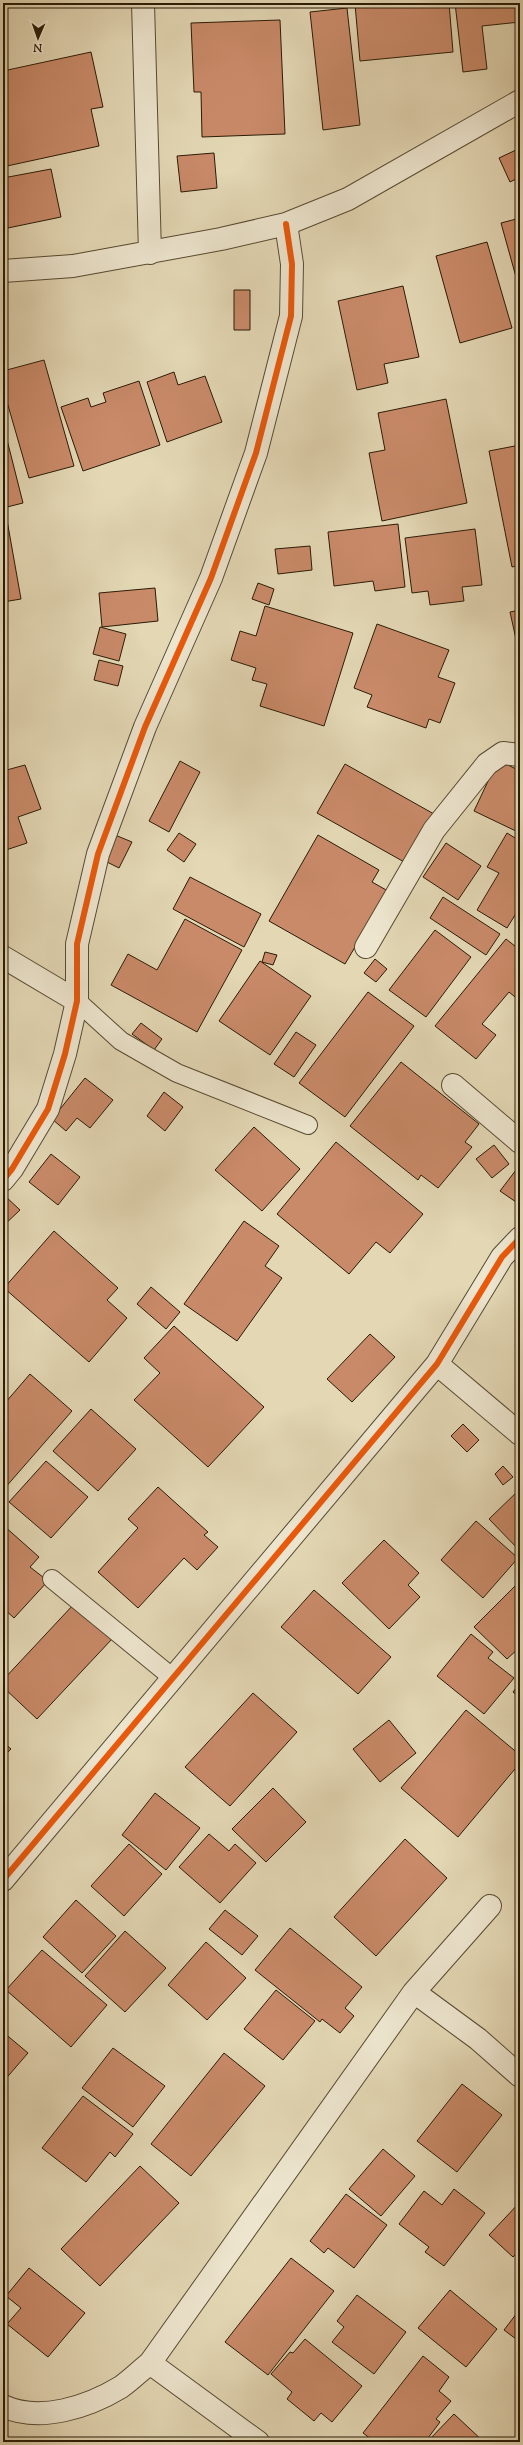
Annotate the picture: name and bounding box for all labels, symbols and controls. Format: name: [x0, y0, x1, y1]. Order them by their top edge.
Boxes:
north arrow: [18, 18, 58, 58]
text: N: [33, 39, 43, 55]

